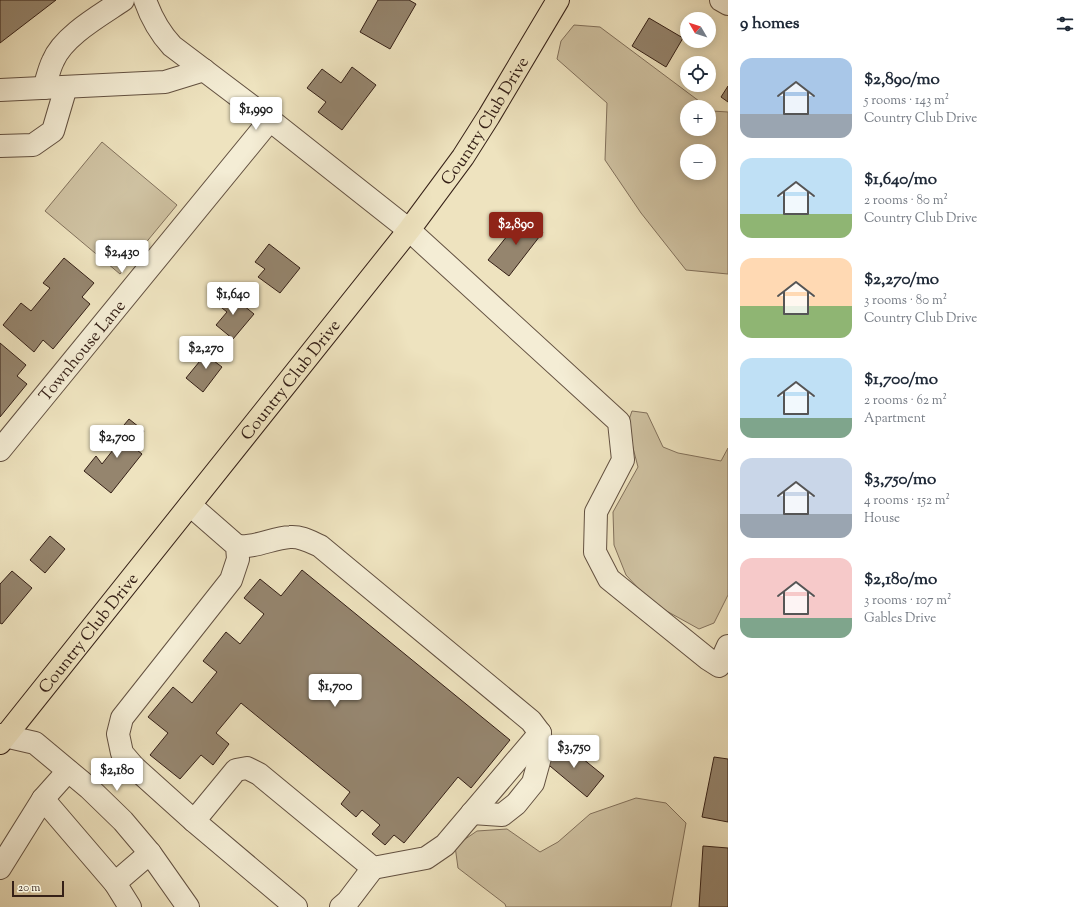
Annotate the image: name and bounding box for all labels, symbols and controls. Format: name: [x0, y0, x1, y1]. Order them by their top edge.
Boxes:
north arrow: [680, 12, 716, 48]
map controls: [680, 12, 716, 180]
text: 9 homes: [740, 12, 799, 36]
icon: filters: [1054, 13, 1076, 35]
street label: Country Club Drive: [436, 53, 536, 191]
button: locate: [680, 56, 716, 92]
text: $2,890/mo: [864, 68, 940, 92]
icon: home: [772, 74, 820, 122]
text: 5 rooms · 143 m²: [864, 92, 949, 110]
pin: $1,990: [223, 97, 289, 131]
button: +: [680, 100, 716, 136]
text: $1,990: [239, 101, 273, 119]
text: Country Club Drive: [864, 110, 977, 128]
button: −: [680, 144, 716, 180]
text: $1,640/mo: [864, 168, 937, 192]
icon: home: [772, 174, 820, 222]
text: 2 rooms · 80 m²: [864, 192, 948, 210]
text: Country Club Drive: [864, 210, 977, 228]
pin: $2,890: [483, 212, 549, 246]
text: $2,890: [498, 216, 534, 234]
pin: $2,430: [89, 240, 155, 274]
text: $2,430: [105, 244, 139, 262]
text: $2,270/mo: [864, 268, 939, 292]
icon: home: [772, 274, 820, 322]
pin: $1,640: [200, 282, 266, 316]
text: $1,640: [216, 286, 250, 304]
text: 3 rooms · 80 m²: [864, 292, 947, 310]
street label: Townhouse Lane: [34, 295, 132, 407]
text: Country Club Drive: [864, 310, 977, 328]
street label: Country Club Drive: [236, 315, 347, 446]
pin: $2,270: [173, 336, 239, 370]
text: $2,270: [188, 340, 224, 358]
text: $1,700/mo: [864, 368, 938, 392]
icon: home: [772, 374, 820, 422]
text: 2 rooms · 62 m²: [864, 392, 947, 410]
text: Apartment: [864, 410, 925, 428]
pin: $2,700: [84, 425, 150, 459]
text: $2,700: [99, 429, 135, 447]
text: $3,750/mo: [864, 468, 936, 492]
icon: home: [772, 474, 820, 522]
text: 4 rooms · 152 m²: [864, 492, 950, 510]
text: House: [864, 510, 900, 528]
street label: Country Club Drive: [34, 568, 145, 699]
text: $2,180/mo: [864, 568, 937, 592]
icon: home: [772, 574, 820, 622]
text: 3 rooms · 107 m²: [864, 592, 951, 610]
text: Gables Drive: [864, 610, 936, 628]
pin: $1,700: [302, 674, 368, 708]
text: $1,700: [318, 678, 352, 696]
pin: $3,750: [541, 735, 607, 769]
text: $3,750: [557, 739, 591, 757]
pin: $2,180: [84, 758, 150, 792]
text: $2,180: [100, 762, 134, 780]
scale bar: [12, 879, 64, 898]
text: 20 m: [18, 880, 40, 896]

